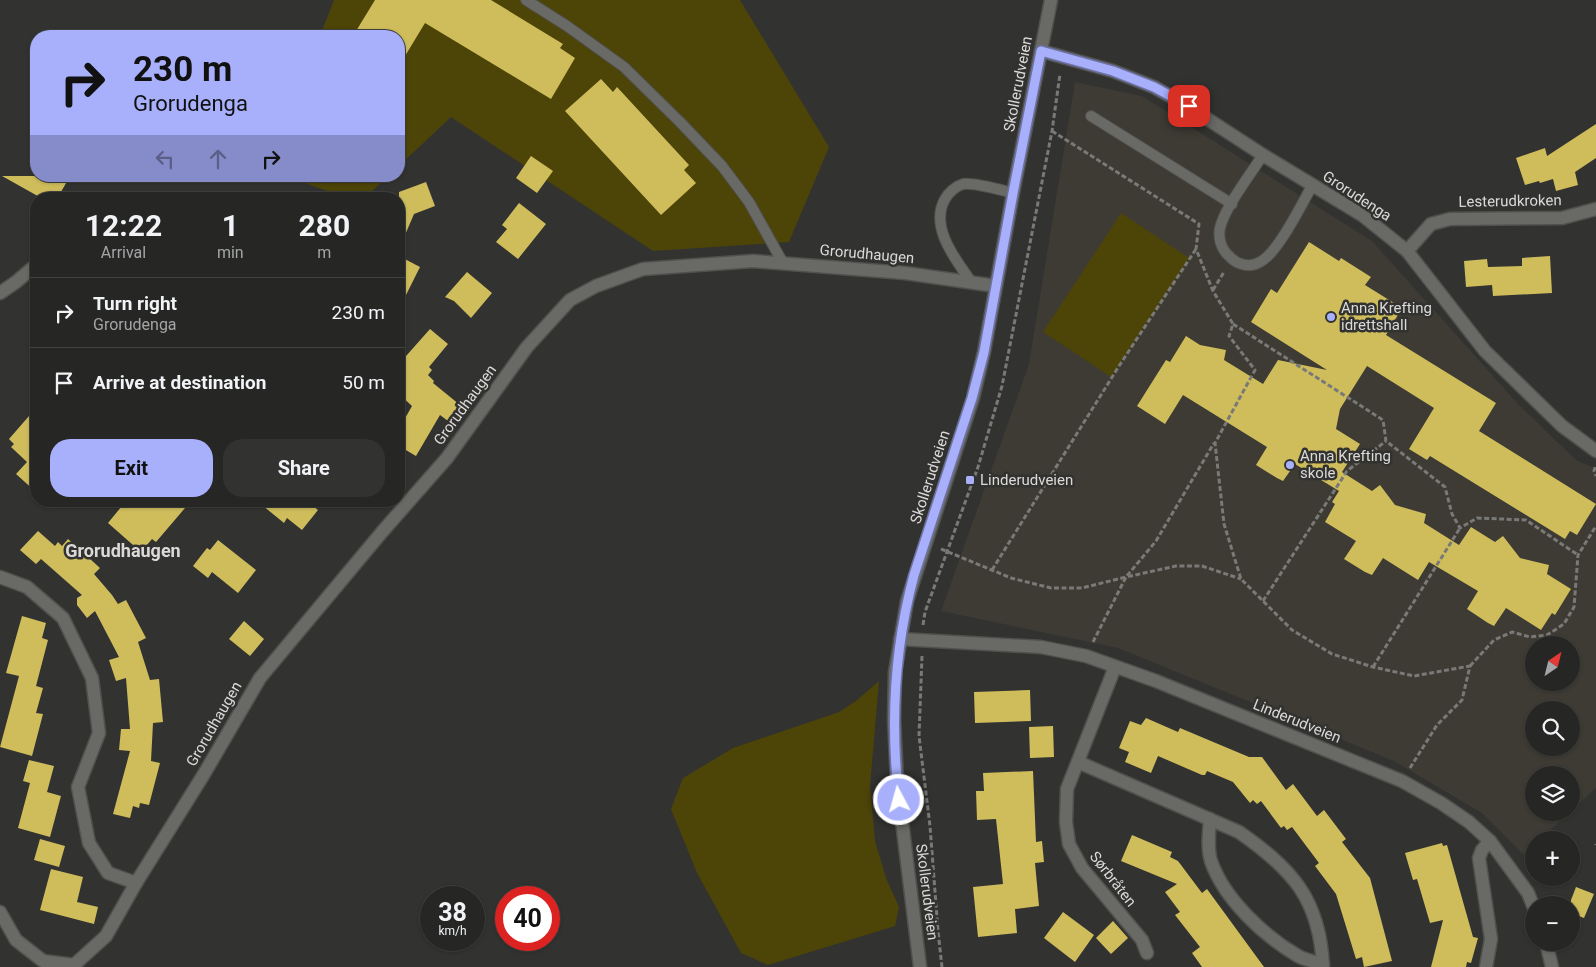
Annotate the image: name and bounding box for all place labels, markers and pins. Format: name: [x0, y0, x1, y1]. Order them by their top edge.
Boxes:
pin: [1168, 85, 1210, 127]
place label: Anna Krefting idrettshall: [1341, 299, 1432, 334]
marker: Anna Krefting idrettshall: [1325, 311, 1337, 323]
place label: Anna Krefting skole: [1300, 447, 1391, 482]
marker: Anna Krefting skole: [1284, 459, 1296, 471]
place label: Linderudveien: [980, 471, 1073, 489]
marker: Linderudveien: [964, 474, 976, 486]

